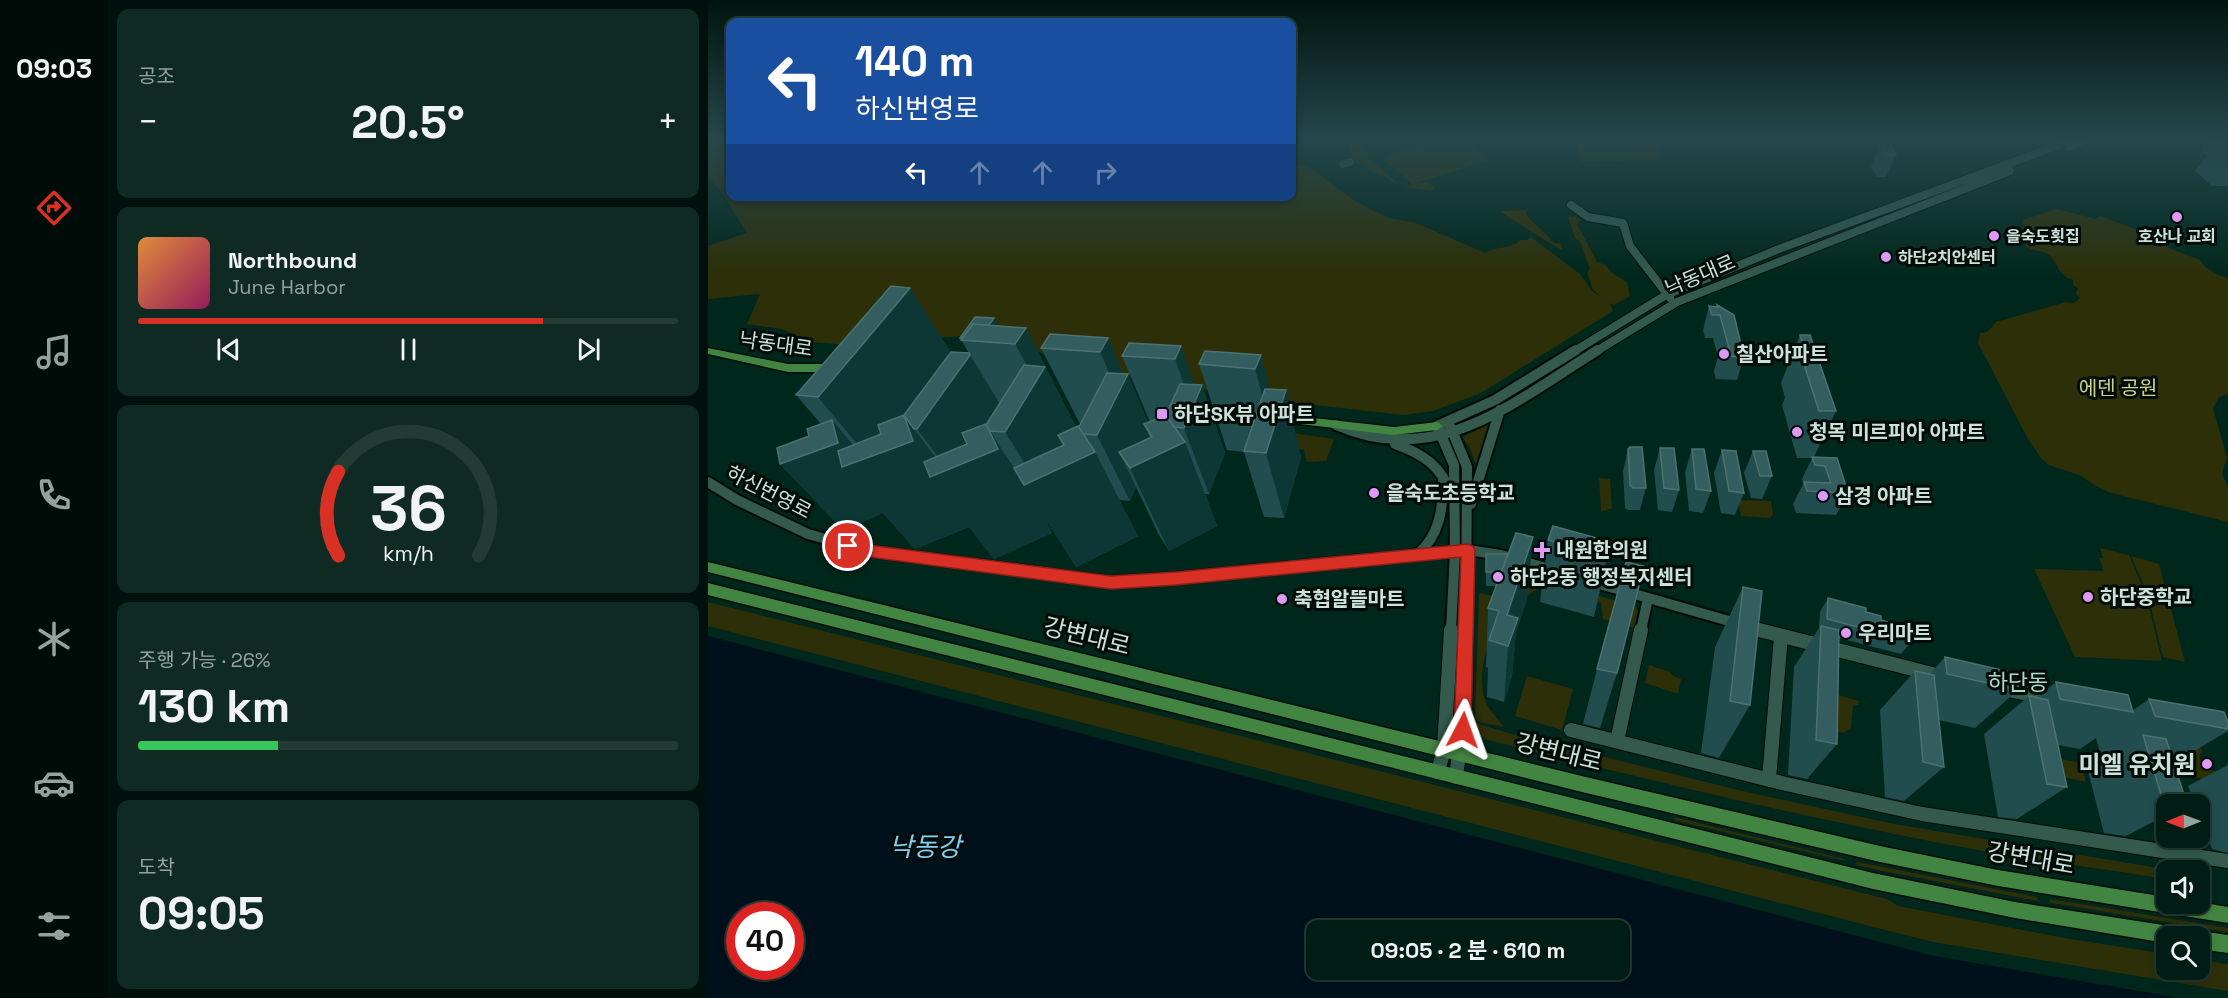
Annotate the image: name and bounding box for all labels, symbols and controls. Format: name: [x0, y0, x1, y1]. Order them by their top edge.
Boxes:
text: 140 m: [855, 35, 974, 88]
icon: left: [756, 42, 834, 120]
text: 09:03: [16, 51, 92, 86]
text: 공조: [138, 63, 175, 89]
text: 하신번영로: [855, 91, 979, 126]
text: 20.5°: [351, 94, 465, 151]
text: −: [138, 101, 158, 143]
text: +: [658, 101, 678, 143]
icon: left: [900, 156, 933, 189]
icon: ahead: [963, 156, 996, 189]
icon: ahead: [1026, 156, 1059, 189]
icon: right: [1089, 156, 1122, 189]
icon: directions: [33, 187, 75, 229]
marker: 호산나 교회: [2170, 210, 2184, 224]
place label: 을숙도횟집: [2006, 226, 2080, 247]
place label: 호산나 교회: [2138, 226, 2216, 247]
marker: 을숙도횟집: [1987, 229, 2001, 243]
text: Northbound: [228, 246, 357, 274]
place label: 하단2치안센터: [1898, 247, 1996, 268]
street label: 낙동대로: [1661, 249, 1739, 301]
marker: 하단2치안센터: [1879, 250, 1893, 264]
text: June Harbor: [228, 274, 346, 300]
street label: 낙동대로: [738, 326, 814, 362]
icon: music: [33, 331, 75, 373]
icon: previous: [212, 333, 245, 366]
icon: pause: [392, 333, 425, 366]
icon: next: [572, 333, 605, 366]
place label: 칠산아파트: [1736, 341, 1828, 367]
marker: 칠산아파트: [1717, 347, 1731, 361]
park label: 에덴 공원: [2079, 375, 2157, 401]
place label: 하단SK뷰 아파트: [1174, 401, 1314, 427]
marker: 하단SK뷰 아파트: [1155, 407, 1169, 421]
place label: 청목 미르피아 아파트: [1809, 419, 1985, 445]
marker: 청목 미르피아 아파트: [1790, 425, 1804, 439]
street label: 하신번영로: [722, 460, 816, 524]
text: 36: [370, 469, 446, 548]
icon: phone: [33, 474, 75, 516]
place label: 을숙도초등학교: [1386, 480, 1515, 506]
place label: 삼경 아파트: [1835, 483, 1932, 509]
marker: 을숙도초등학교: [1367, 486, 1381, 500]
marker: 삼경 아파트: [1816, 489, 1830, 503]
pin: [822, 520, 873, 571]
icon: arrive: [831, 529, 864, 562]
place label: 내원한의원: [1556, 537, 1648, 563]
text: km/h: [382, 540, 434, 567]
marker: 내원한의원: [1533, 541, 1551, 559]
place label: 하단2동 행정복지센터: [1510, 564, 1693, 590]
marker: 하단2동 행정복지센터: [1491, 570, 1505, 584]
place label: 하단중학교: [2100, 584, 2192, 610]
place label: 축협알뜰마트: [1294, 586, 1404, 612]
marker: 하단중학교: [2081, 590, 2095, 604]
marker: 축협알뜰마트: [1275, 592, 1289, 606]
street label: 강변대로: [1040, 610, 1134, 662]
icon: climate: [33, 618, 75, 660]
place label: 우리마트: [1858, 620, 1932, 646]
marker: 우리마트: [1839, 626, 1853, 640]
text: 주행 가능 · 26%: [138, 647, 271, 673]
district label: 하단동: [1988, 668, 2048, 696]
text: 130 km: [138, 678, 290, 735]
position arrow: [1431, 698, 1495, 762]
street label: 강변대로: [1512, 726, 1606, 778]
place label: 미엘 유치원: [2079, 749, 2195, 780]
marker: 미엘 유치원: [2200, 757, 2214, 771]
icon: car: [33, 762, 75, 804]
north arrow: [2156, 794, 2210, 848]
map controls: [2156, 794, 2210, 980]
water label: 낙동강: [889, 830, 964, 864]
street label: 강변대로: [1985, 835, 2077, 881]
text: 도착: [138, 854, 175, 880]
button: sound: [2156, 860, 2210, 914]
text: 09:05: [138, 885, 265, 942]
speed limit sign: 40: [726, 902, 804, 980]
icon: filters: [33, 905, 75, 947]
button: search: [2156, 926, 2210, 980]
text: 09:05 · 2 분 · 610 m: [1371, 936, 1565, 964]

